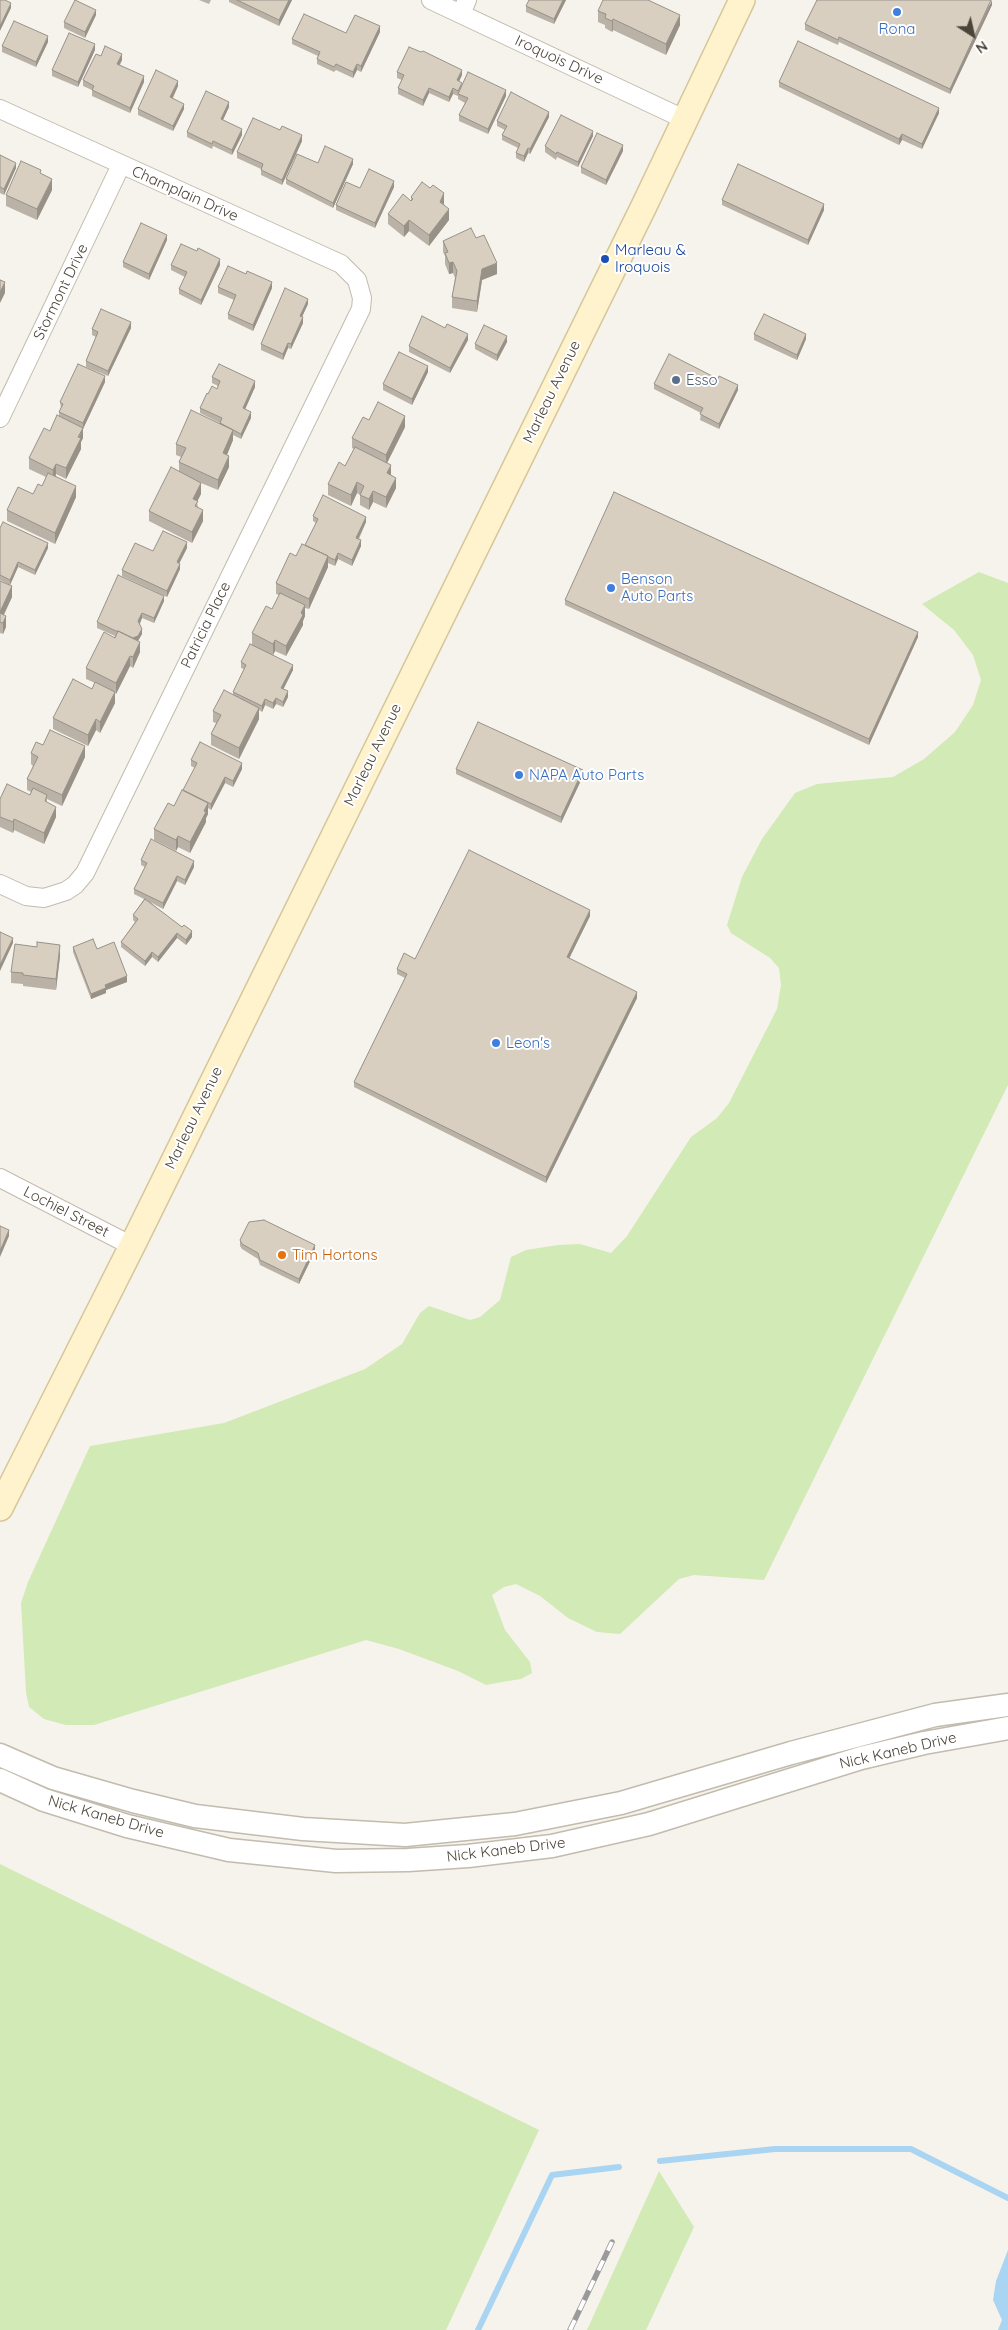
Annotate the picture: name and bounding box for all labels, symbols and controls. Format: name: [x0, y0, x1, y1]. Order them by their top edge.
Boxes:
marker: Rona: [891, 6, 903, 18]
north arrow: [948, 10, 998, 60]
place label: Rona: [879, 20, 915, 38]
street label: Iroquois Drive: [512, 32, 606, 88]
text: N: [972, 37, 991, 58]
street label: Champlain Drive: [129, 162, 241, 226]
street label: Stormont Drive: [30, 241, 92, 343]
place label: Marleau & Iroquois: [615, 241, 686, 276]
marker: Marleau & Iroquois: [599, 253, 611, 265]
street label: Marleau Avenue: [519, 338, 585, 446]
place label: Esso: [686, 371, 718, 389]
marker: Esso: [670, 374, 682, 386]
place label: Benson Auto Parts: [621, 570, 693, 605]
street label: Patricia Place: [177, 579, 235, 671]
marker: Benson Auto Parts: [605, 582, 617, 594]
street label: Marleau Avenue: [340, 701, 406, 809]
place label: NAPA Auto Parts: [529, 766, 644, 784]
marker: NAPA Auto Parts: [513, 769, 525, 781]
place label: Leon's: [506, 1034, 550, 1052]
marker: Leon's: [490, 1037, 502, 1049]
street label: Marleau Avenue: [161, 1064, 227, 1172]
street label: Lochiel Street: [20, 1183, 112, 1241]
place label: Tim Hortons: [292, 1246, 377, 1264]
marker: Tim Hortons: [276, 1249, 288, 1261]
street label: Nick Kaneb Drive: [838, 1729, 958, 1773]
street label: Nick Kaneb Drive: [46, 1792, 166, 1842]
street label: Nick Kaneb Drive: [446, 1834, 566, 1866]

